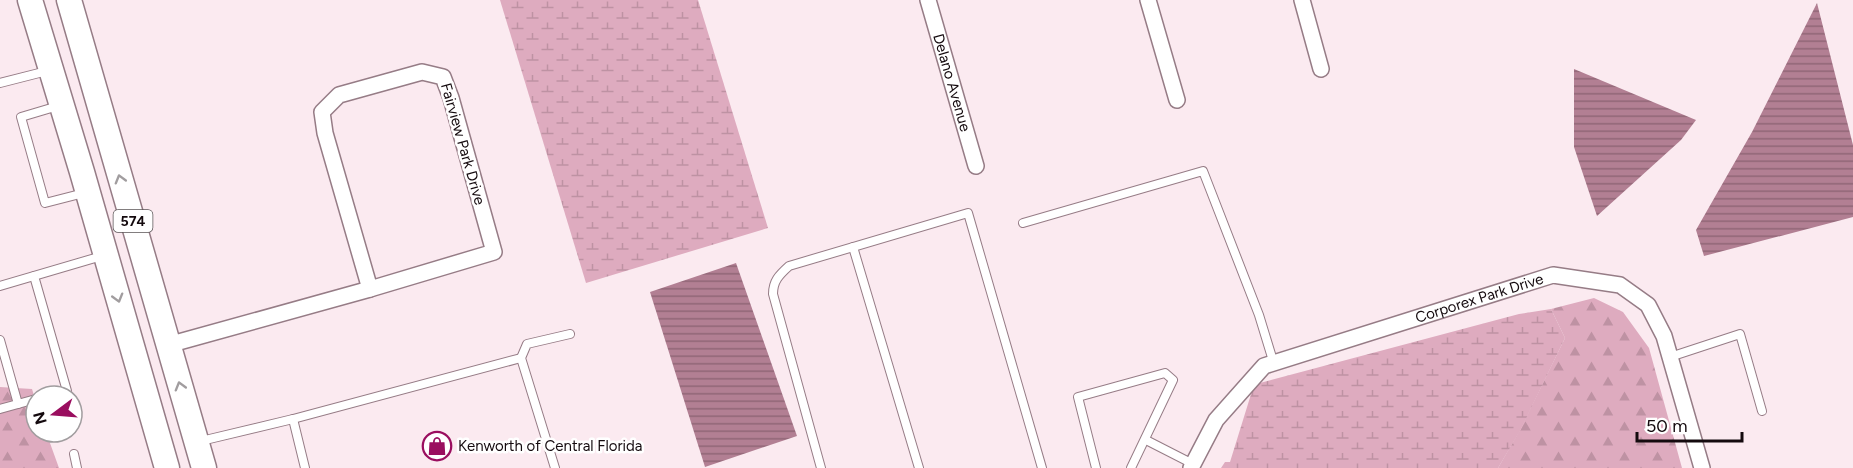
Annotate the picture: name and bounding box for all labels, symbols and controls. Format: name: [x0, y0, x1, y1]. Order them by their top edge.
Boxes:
street label: Delano Avenue: [929, 32, 975, 134]
street label: Fairview Park Drive: [437, 81, 489, 207]
one-way arrow: [115, 174, 127, 184]
road number: 574: [114, 210, 152, 232]
street label: Corporex Park Drive: [1413, 270, 1545, 327]
one-way arrow: [111, 292, 123, 303]
one-way arrow: [175, 381, 187, 392]
north arrow: [24, 384, 84, 444]
scale bar: [1637, 405, 1742, 443]
text: N: [29, 409, 51, 427]
text: 50 m: [1646, 415, 1688, 437]
shop icon: Kenworth of Central Florida: [421, 430, 453, 462]
place label: Kenworth of Central Florida: [458, 437, 642, 455]

